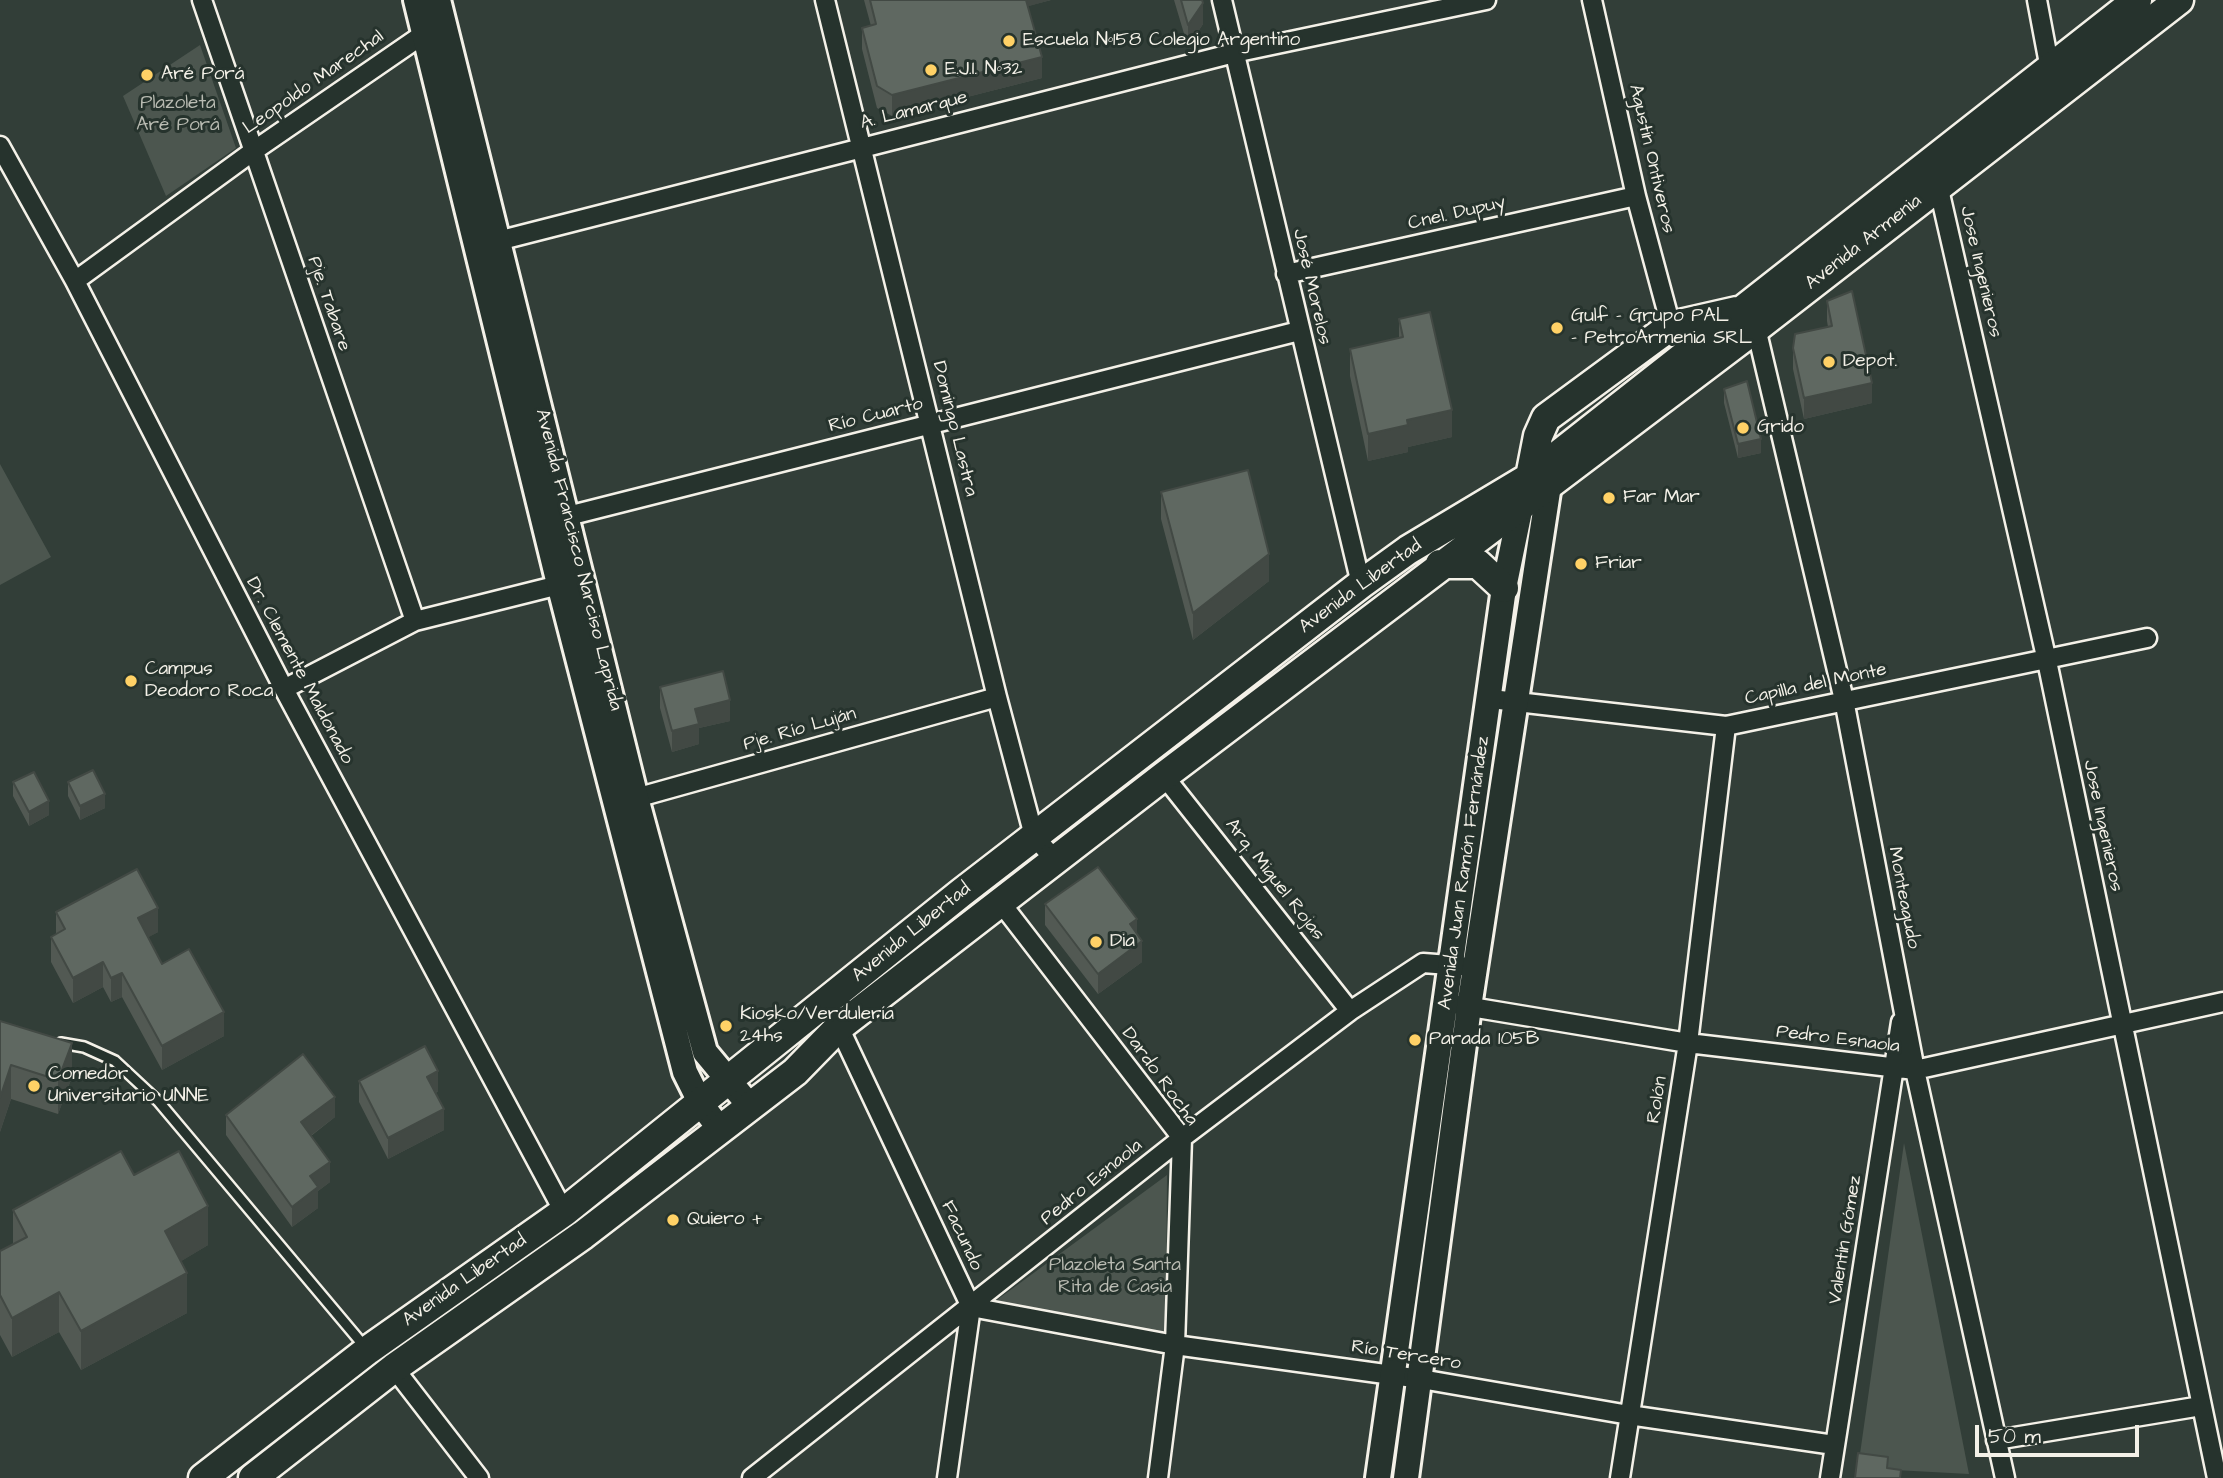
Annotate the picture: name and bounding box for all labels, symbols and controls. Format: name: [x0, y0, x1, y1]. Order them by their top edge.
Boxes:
street label: Leopoldo Marechal: [239, 26, 389, 140]
place label: Escuela Nº158 Colegio Argentino: [1023, 30, 1300, 52]
marker: Escuela Nº158 Colegio Argentino: [1001, 33, 1017, 49]
place label: E.J.I. Nº32: [945, 59, 1022, 81]
marker: E.J.I. Nº32: [923, 62, 939, 78]
place label: Aré Porá: [161, 64, 244, 86]
marker: Aré Porá: [139, 67, 155, 83]
street label: Agustín Ontiveros: [1623, 82, 1679, 236]
street label: A. Lamarque: [858, 87, 970, 135]
park label: Plazoleta Aré Porá: [136, 93, 220, 137]
street label: Avenida Armenia: [1801, 190, 1927, 296]
street label: Cnel. Dupuy: [1406, 192, 1508, 236]
street label: Jose Ingenieros: [1954, 204, 2006, 340]
street label: José Morelos: [1287, 227, 1335, 347]
street label: Pje. Tabare: [301, 254, 355, 354]
place label: Gulf - Grupo PAL - PetroArmenia SRL: [1571, 306, 1752, 350]
marker: Gulf - Grupo PAL - PetroArmenia SRL: [1549, 320, 1565, 336]
place label: Depot.: [1843, 351, 1897, 373]
marker: Depot.: [1821, 354, 1837, 370]
street label: Domingo Lastra: [926, 359, 982, 499]
street label: Río Cuarto: [827, 393, 925, 439]
street label: Avenida Francisco Narciso Laprida: [529, 407, 627, 713]
place label: Grido: [1757, 417, 1804, 439]
marker: Grido: [1735, 420, 1751, 436]
place label: Far Mar: [1623, 487, 1700, 509]
marker: Far Mar: [1601, 490, 1617, 506]
street label: Avenida Libertad: [1295, 535, 1427, 639]
place label: Friar: [1595, 553, 1642, 575]
marker: Friar: [1573, 556, 1589, 572]
street label: Dr. Clemente Maldonado: [240, 574, 358, 768]
place label: Campus Deodoro Roca: [145, 659, 273, 703]
street label: Capilla del Monte: [1743, 659, 1889, 711]
marker: Campus Deodoro Roca: [123, 673, 139, 689]
street label: Pje. Río Luján: [741, 703, 859, 757]
street label: Avenida Juan Ramón Fernández: [1435, 735, 1495, 1011]
street label: Jose Ingenieros: [2077, 758, 2127, 894]
street label: Arq. Miguel Rojas: [1219, 815, 1329, 945]
street label: Monteagudo: [1882, 845, 1924, 951]
street label: Avenida Libertad: [848, 878, 976, 988]
place label: Dia: [1110, 931, 1135, 953]
marker: Dia: [1088, 934, 1104, 950]
place label: Kiosko/Verdulería 24hs: [740, 1004, 894, 1048]
marker: Kiosko/Verdulería 24hs: [718, 1018, 734, 1034]
street label: Pedro Esnaola: [1775, 1021, 1901, 1059]
street label: Dardo Rocha: [1116, 1023, 1202, 1131]
place label: Parada 105B: [1429, 1029, 1539, 1051]
marker: Parada 105B: [1407, 1032, 1423, 1048]
place label: Comedor Universitario UNNE: [48, 1064, 209, 1108]
street label: Rolón: [1643, 1075, 1673, 1125]
marker: Comedor Universitario UNNE: [26, 1078, 42, 1094]
street label: Pedro Esnaola: [1037, 1135, 1147, 1231]
street label: Valentín Gómez: [1825, 1174, 1867, 1306]
street label: Facundo: [935, 1197, 987, 1275]
place label: Quiero +: [687, 1209, 762, 1231]
marker: Quiero +: [665, 1212, 681, 1228]
street label: Avenida Libertad: [399, 1230, 531, 1332]
park label: Plazoleta Santa Rita de Casia: [1049, 1255, 1181, 1299]
street label: Río Tercero: [1350, 1336, 1462, 1376]
scale bar: [1978, 1412, 2142, 1456]
text: 50 m: [1988, 1422, 2041, 1451]

